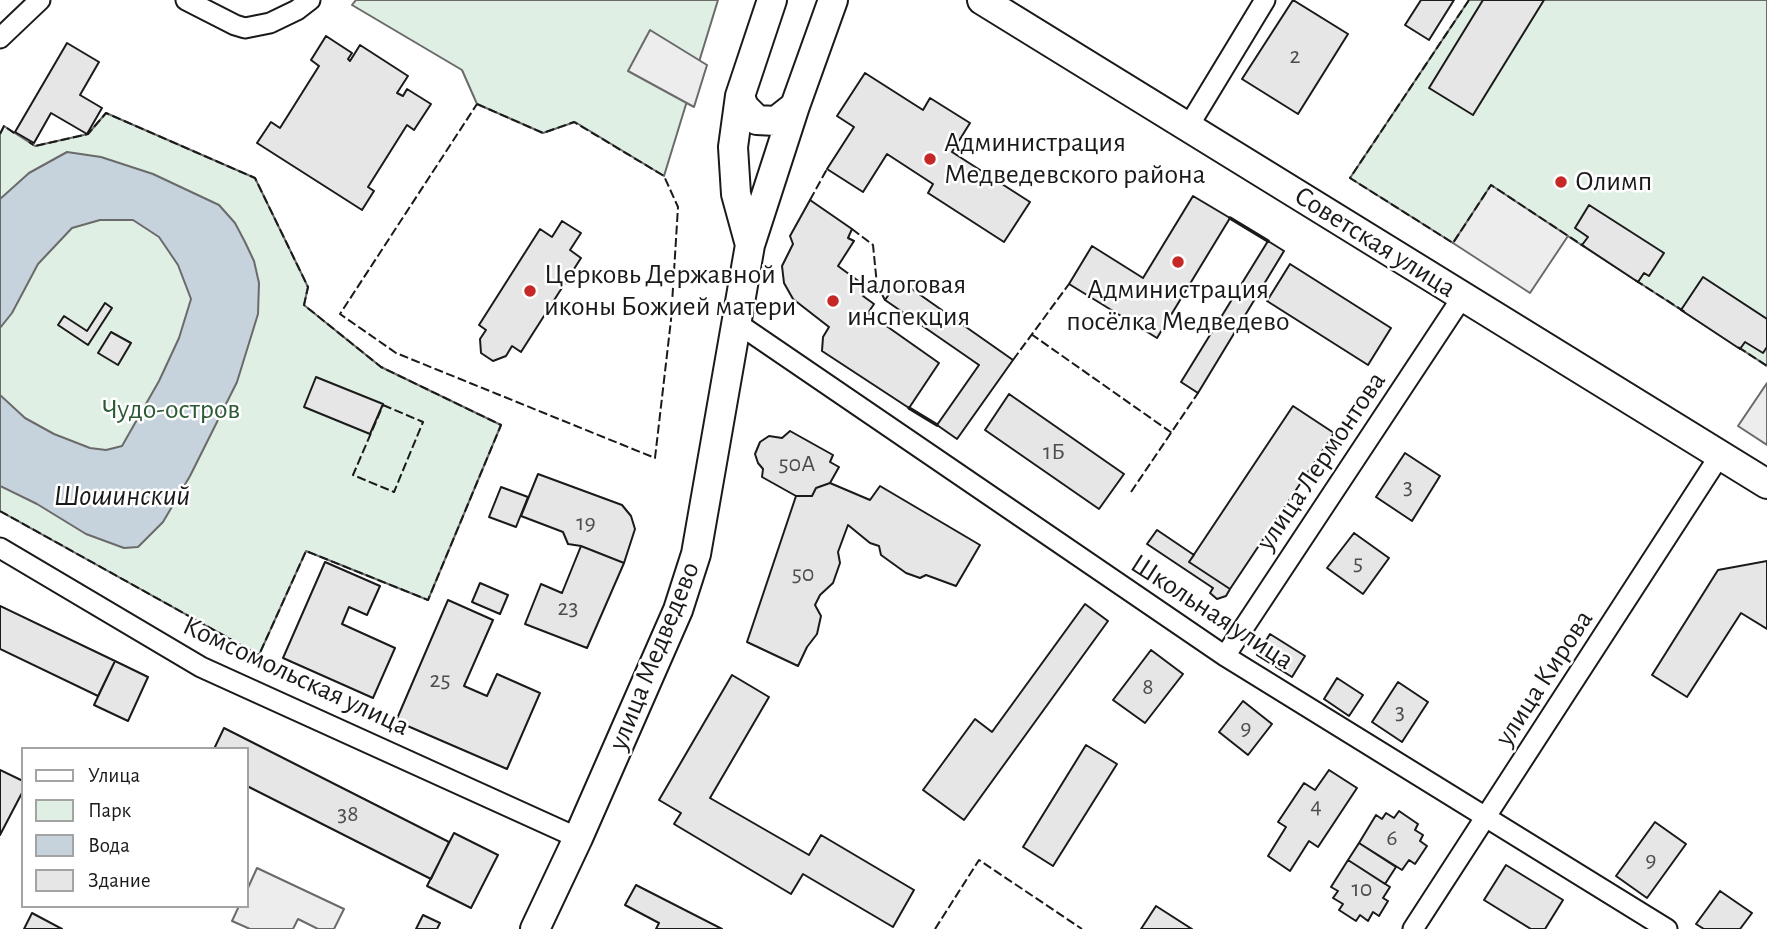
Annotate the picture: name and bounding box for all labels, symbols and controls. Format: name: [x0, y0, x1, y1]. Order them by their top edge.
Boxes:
house number: 2: [1290, 42, 1300, 70]
place label: Администрация Медведевского района: [944, 126, 1206, 192]
marker: Администрация Медведевского района: [922, 151, 938, 167]
place label: Олимп: [1575, 165, 1652, 199]
marker: Олимп: [1553, 174, 1569, 190]
street label: Советская улица: [1288, 179, 1462, 305]
marker: Администрация посёлка Медведево: [1170, 254, 1186, 270]
place label: Церковь Державной иконы Божией матери: [544, 258, 796, 324]
place label: Налоговая инспекция: [847, 268, 970, 334]
place label: Администрация посёлка Медведево: [1066, 273, 1290, 339]
marker: Церковь Державной иконы Божией матери: [522, 283, 538, 299]
marker: Налоговая инспекция: [825, 293, 841, 309]
street label: улица Лермонтова: [1249, 365, 1393, 557]
park label: Чудо-остров: [102, 393, 240, 427]
house number: 1Б: [1043, 438, 1065, 466]
house number: 50А: [779, 450, 815, 478]
house number: 3: [1403, 473, 1413, 501]
water label: Шошинский: [54, 478, 190, 514]
house number: 19: [576, 509, 596, 537]
street label: Школьная улица: [1124, 547, 1300, 677]
house number: 5: [1353, 549, 1363, 577]
street label: улица Медведево: [601, 557, 707, 755]
house number: 50: [792, 560, 814, 588]
house number: 23: [558, 594, 578, 622]
street label: улица Кирова: [1488, 604, 1600, 752]
street label: Комсомольская улица: [177, 609, 415, 743]
house number: 25: [430, 666, 450, 694]
house number: 8: [1142, 673, 1154, 701]
house number: 3: [1395, 698, 1405, 726]
house number: 9: [1240, 714, 1252, 742]
legend: [21, 747, 248, 908]
text: Улица: [88, 765, 140, 786]
house number: 4: [1310, 792, 1322, 820]
text: Парк: [88, 800, 131, 821]
house number: 38: [337, 800, 359, 828]
house number: 6: [1386, 824, 1398, 852]
text: Вода: [88, 835, 130, 856]
house number: 9: [1645, 846, 1657, 874]
text: Здание: [88, 870, 151, 891]
house number: 10: [1352, 875, 1372, 903]

